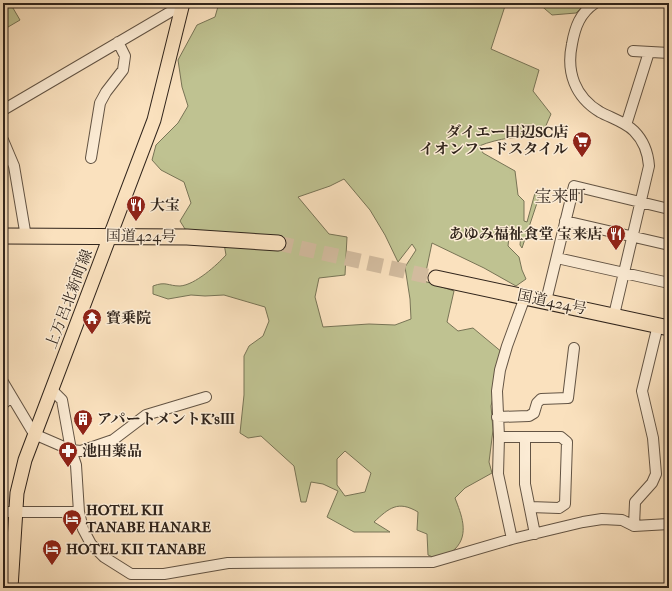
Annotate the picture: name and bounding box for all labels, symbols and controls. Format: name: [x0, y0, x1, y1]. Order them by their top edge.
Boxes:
place label: ダイエー田辺SC店 イオンフードスタイル: [419, 123, 568, 158]
supermarket icon: ダイエー田辺SC店 イオンフードスタイル: [571, 130, 593, 158]
district label: 宝来町: [535, 186, 586, 206]
restaurant icon: 大宝: [125, 194, 147, 222]
place label: 大宝: [150, 196, 180, 214]
restaurant icon: あゆみ福祉食堂 宝来店: [605, 223, 627, 251]
place label: あゆみ福祉食堂 宝来店: [449, 225, 602, 243]
street label: 国道424号: [106, 226, 176, 246]
street label: 上万呂北新町線: [42, 247, 96, 351]
street label: 国道424号: [516, 286, 588, 318]
temple icon: 寳乗院: [81, 307, 103, 335]
place label: 寳乗院: [106, 309, 151, 327]
building icon: アパートメントK'sⅢ: [72, 408, 94, 436]
place label: アパートメントK'sⅢ: [97, 410, 235, 428]
pharmacy icon: 池田薬品: [57, 440, 79, 468]
place label: 池田薬品: [82, 442, 142, 460]
place label: HOTEL KII TANABE HANARE: [85, 501, 212, 536]
hotel icon: HOTEL KII TANABE HANARE: [61, 508, 83, 536]
hotel icon: HOTEL KII TANABE: [41, 538, 63, 566]
place label: HOTEL KII TANABE: [66, 540, 207, 558]

